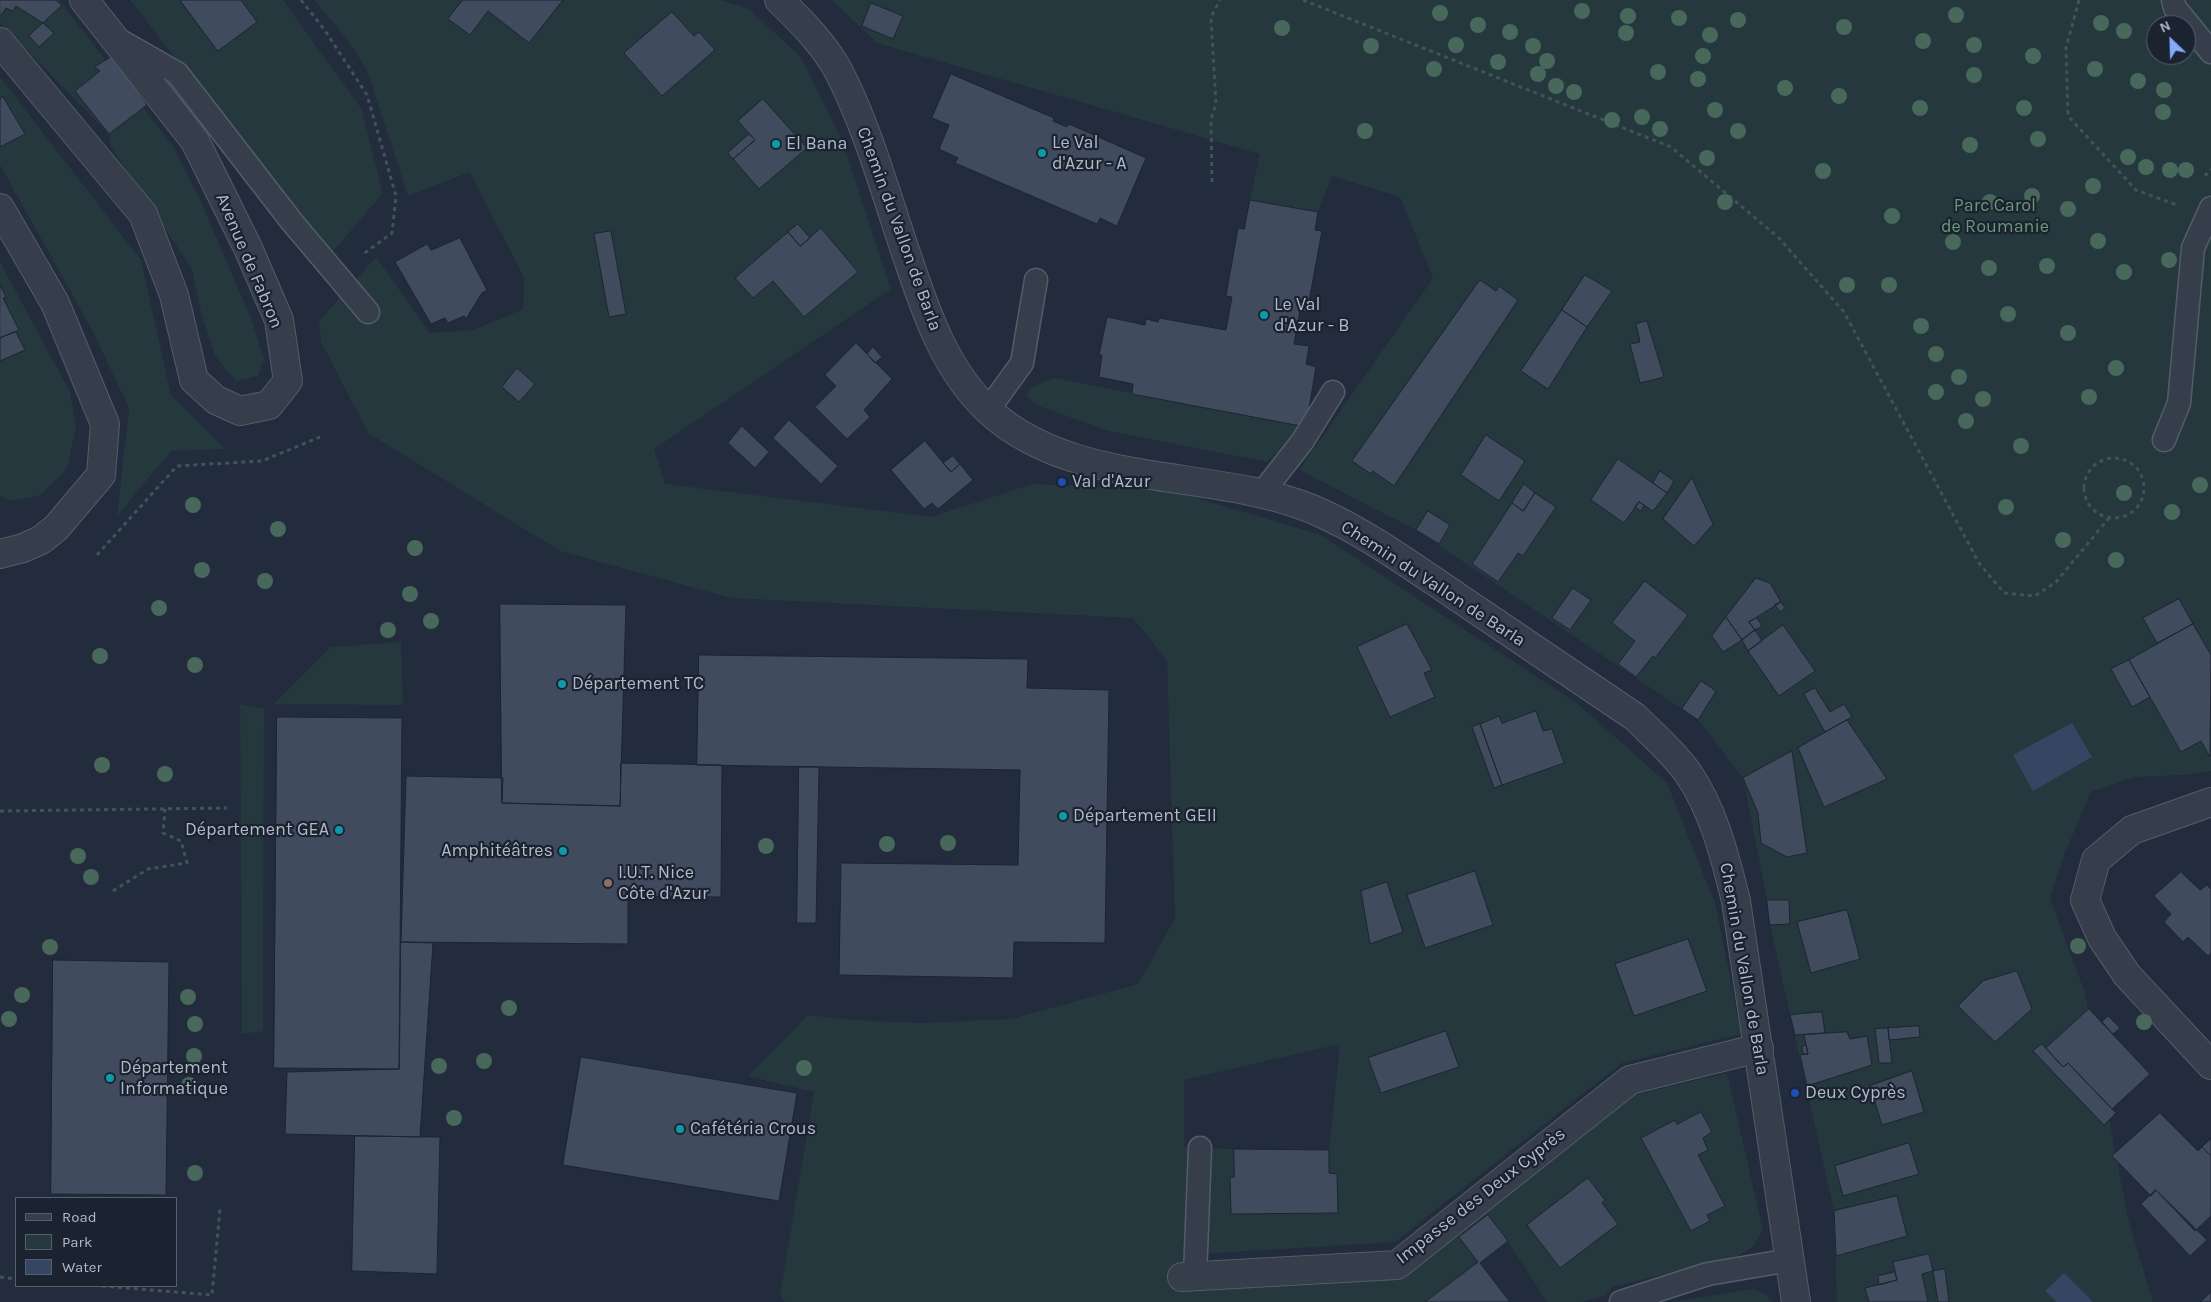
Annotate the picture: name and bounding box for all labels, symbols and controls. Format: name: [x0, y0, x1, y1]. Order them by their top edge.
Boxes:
north arrow: [2146, 15, 2196, 65]
text: N: [2157, 17, 2173, 37]
street label: Chemin du Vallon de Barla: [852, 124, 946, 334]
place label: Le Val d'Azur - A: [1052, 132, 1127, 174]
place label: El Bana: [786, 133, 847, 155]
marker: El Bana: [770, 138, 782, 150]
marker: Le Val d'Azur - A: [1036, 147, 1048, 159]
street label: Avenue de Fabron: [211, 190, 287, 332]
park label: Parc Carol de Roumanie: [1941, 195, 2049, 238]
place label: Le Val d'Azur - B: [1274, 294, 1349, 336]
marker: Le Val d'Azur - B: [1258, 309, 1270, 321]
place label: Val d'Azur: [1072, 471, 1150, 493]
marker: Val d'Azur: [1056, 476, 1068, 488]
street label: Chemin du Vallon de Barla: [1337, 516, 1529, 652]
place label: Département TC: [572, 673, 704, 695]
marker: Département TC: [556, 678, 568, 690]
place label: Département GEII: [1073, 805, 1217, 827]
marker: Département GEII: [1057, 810, 1069, 822]
place label: Département GEA: [185, 819, 329, 841]
marker: Département GEA: [333, 824, 345, 836]
place label: Amphitéâtres: [441, 840, 553, 862]
marker: Amphitéâtres: [557, 845, 569, 857]
street label: Chemin du Vallon de Barla: [1715, 861, 1773, 1077]
place label: I.U.T. Nice Côte d'Azur: [618, 862, 709, 904]
marker: I.U.T. Nice Côte d'Azur: [602, 877, 614, 889]
place label: Département Informatique: [120, 1057, 228, 1100]
marker: Département Informatique: [104, 1072, 116, 1084]
place label: Deux Cyprès: [1805, 1082, 1906, 1104]
marker: Deux Cyprès: [1789, 1087, 1801, 1099]
place label: Cafétéria Crous: [690, 1118, 816, 1140]
marker: Cafétéria Crous: [674, 1123, 686, 1135]
street label: Impasse des Deux Cyprès: [1392, 1123, 1570, 1269]
legend: [15, 1197, 178, 1287]
text: Road: [62, 1208, 97, 1226]
text: Park: [62, 1233, 92, 1251]
text: Water: [62, 1258, 102, 1276]

